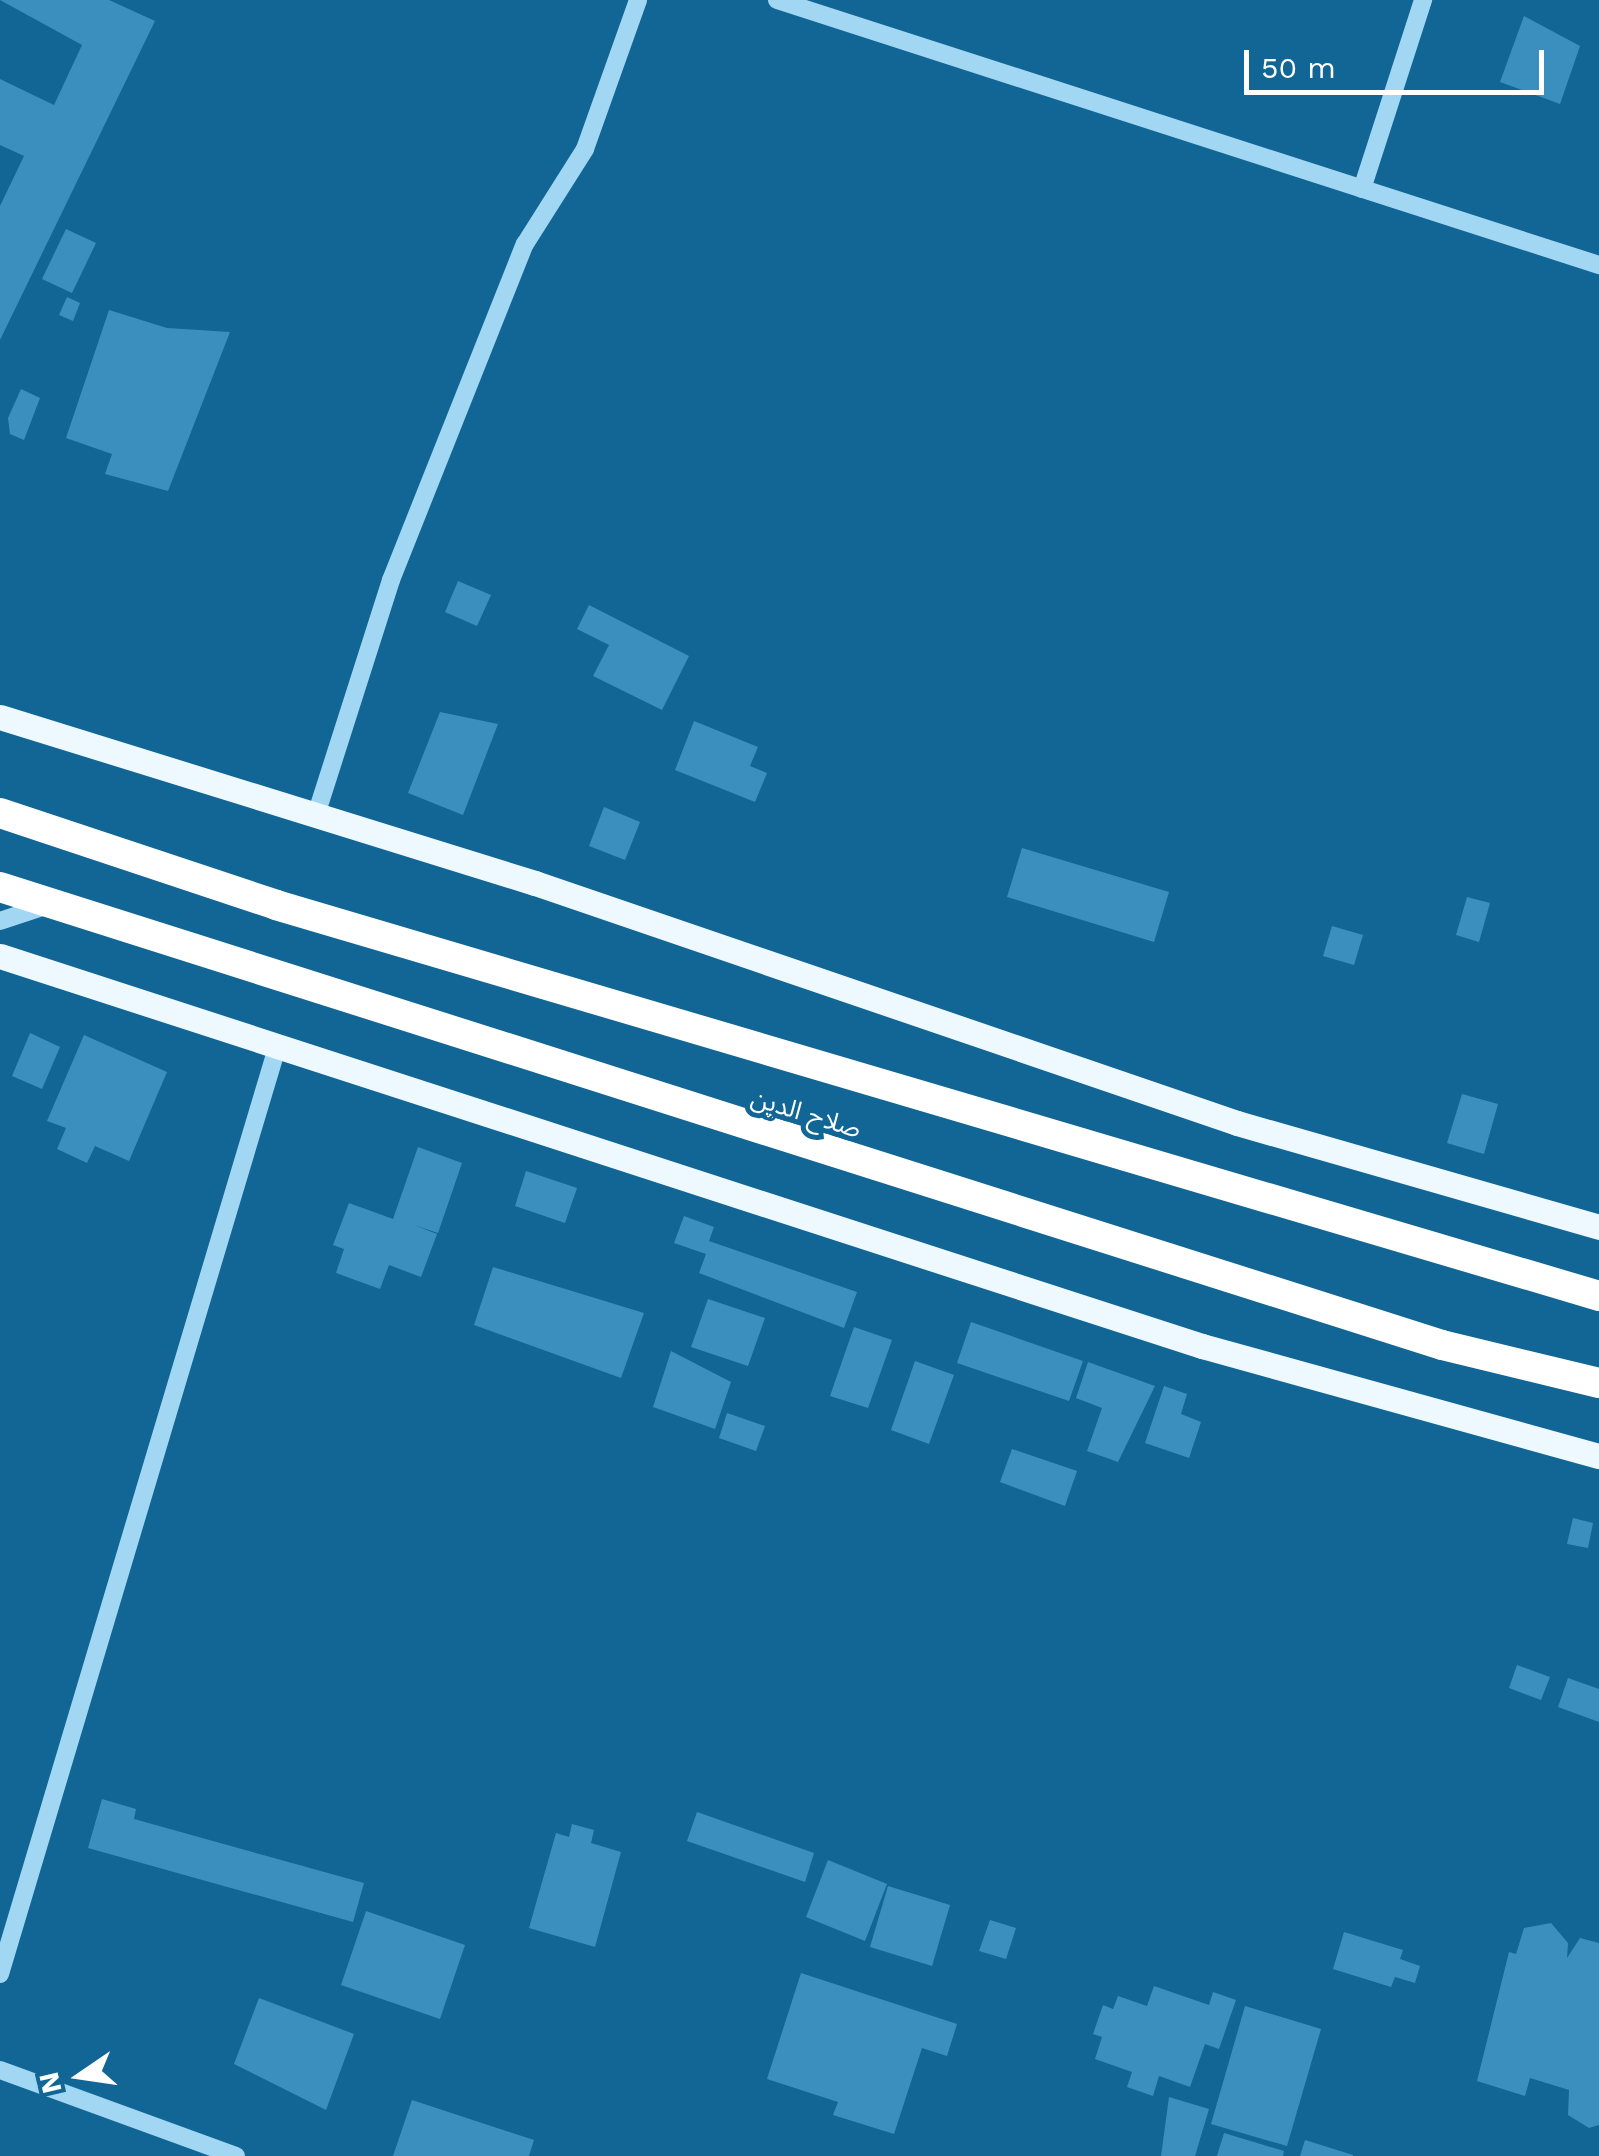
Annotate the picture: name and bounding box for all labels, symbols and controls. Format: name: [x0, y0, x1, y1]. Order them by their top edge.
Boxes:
scale bar: [1249, 30, 1549, 92]
text: 50 m: [1261, 50, 1336, 85]
street label: صلاح الدين: [747, 1083, 865, 1145]
north arrow: [30, 2026, 130, 2126]
text: N: [32, 2069, 69, 2097]

